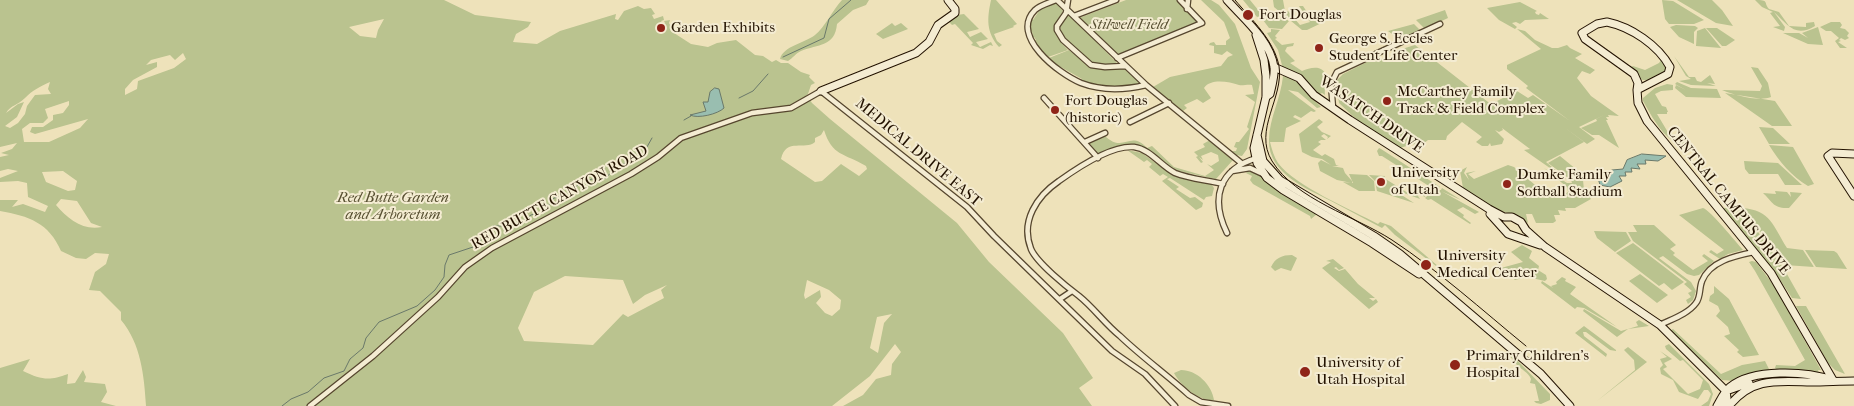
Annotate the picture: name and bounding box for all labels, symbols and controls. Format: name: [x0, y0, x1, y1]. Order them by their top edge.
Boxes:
place label: Fort Douglas: [1259, 6, 1342, 24]
marker: Fort Douglas: [1241, 8, 1255, 22]
park label: Stilwell Field: [1090, 16, 1168, 34]
place label: Garden Exhibits: [671, 19, 775, 37]
marker: Garden Exhibits: [655, 22, 667, 34]
place label: George S. Eccles Student Life Center: [1329, 30, 1457, 65]
marker: George S. Eccles Student Life Center: [1313, 42, 1325, 54]
street label: WASATCH DRIVE: [1316, 72, 1426, 158]
place label: McCarthey Family Track & Field Complex: [1397, 83, 1545, 118]
place label: Fort Douglas (historic): [1065, 92, 1148, 127]
street label: MEDICAL DRIVE EAST: [851, 95, 985, 211]
marker: McCarthey Family Track & Field Complex: [1381, 95, 1393, 107]
marker: Fort Douglas (historic): [1049, 104, 1061, 116]
street label: CENTRAL CAMPUS DRIVE: [1663, 123, 1793, 279]
street label: RED BUTTE CANYON ROAD: [468, 142, 652, 254]
place label: University of Utah: [1391, 164, 1460, 199]
place label: Dumke Family Softball Stadium: [1517, 166, 1622, 201]
marker: University of Utah: [1375, 176, 1387, 188]
marker: Dumke Family Softball Stadium: [1501, 178, 1513, 190]
park label: Red Butte Garden and Arboretum: [337, 189, 449, 224]
place label: University Medical Center: [1437, 247, 1537, 282]
marker: University Medical Center: [1419, 258, 1433, 272]
place label: Primary Children's Hospital: [1466, 347, 1589, 382]
place label: University of Utah Hospital: [1316, 354, 1405, 389]
marker: Primary Children's Hospital: [1448, 358, 1462, 372]
marker: University of Utah Hospital: [1298, 365, 1312, 379]

